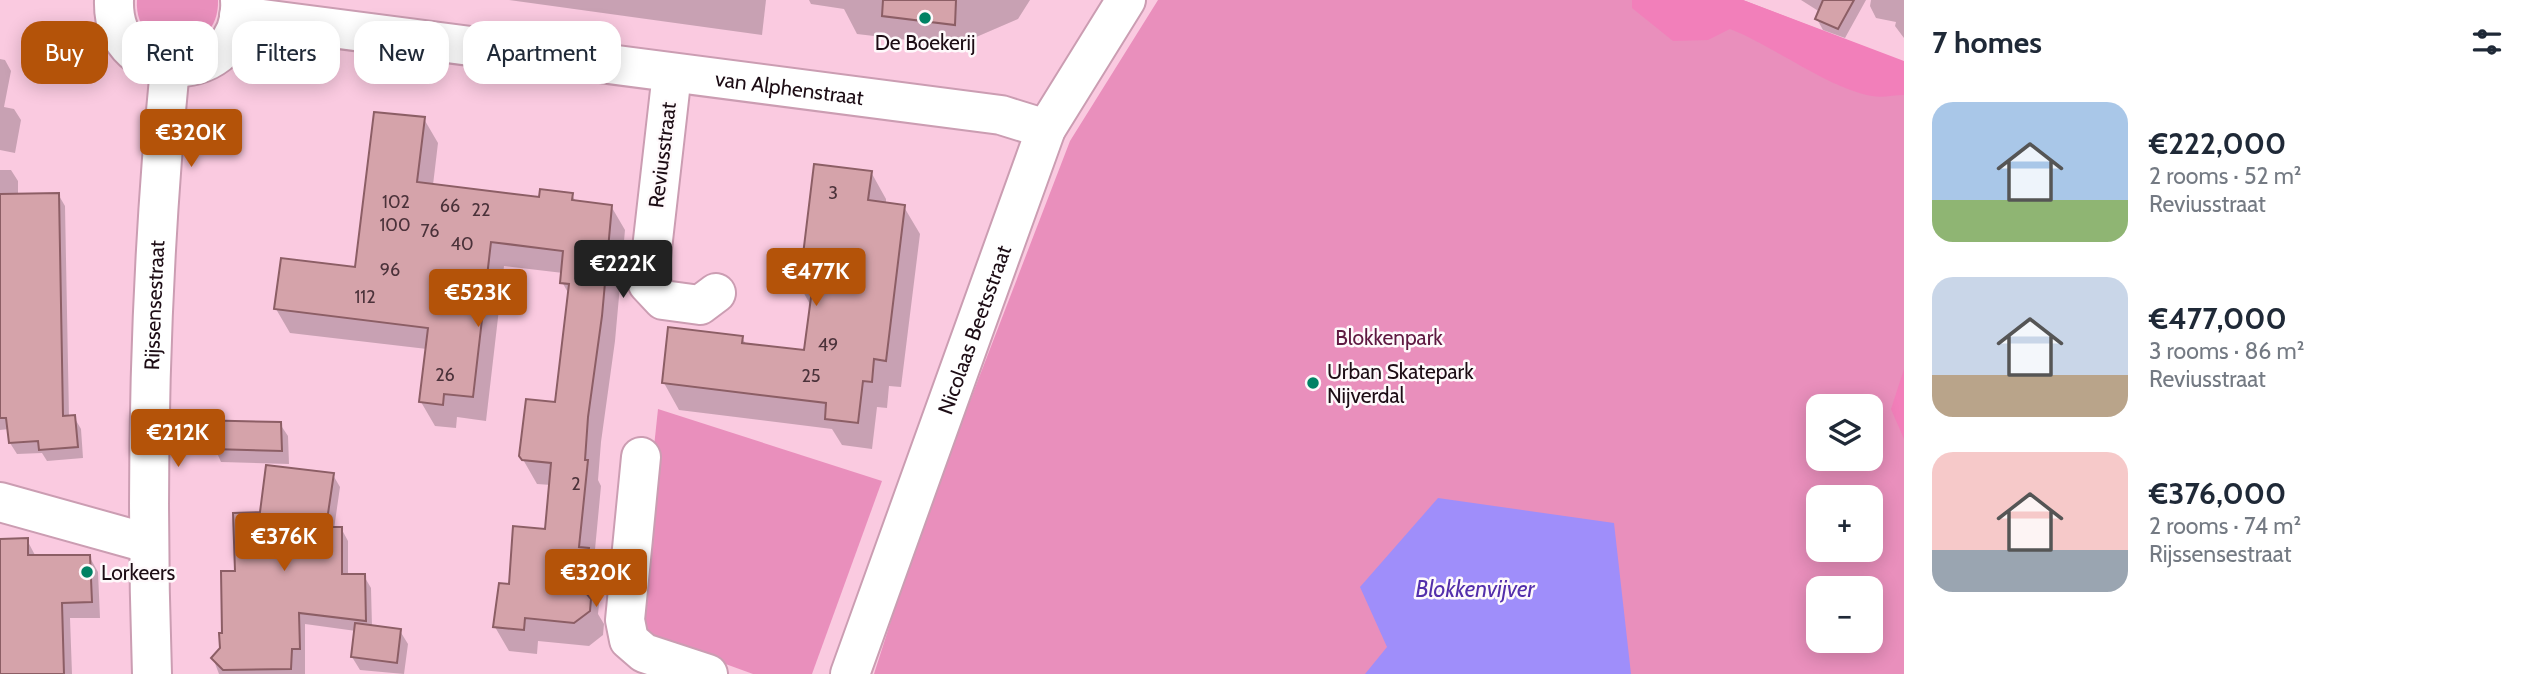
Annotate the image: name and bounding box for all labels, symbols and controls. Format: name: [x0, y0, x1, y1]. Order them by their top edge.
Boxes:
marker: De Boekerij: [917, 10, 933, 26]
chip: Buy: [21, 21, 108, 84]
chip: Rent: [122, 21, 218, 84]
chip: Filters: [232, 21, 340, 84]
chip: New: [354, 21, 449, 84]
chip: Apartment: [463, 21, 621, 84]
icon: filters: [2468, 23, 2506, 61]
text: 7 homes: [1932, 24, 2042, 61]
place label: De Boekerij: [875, 30, 975, 56]
street label: van Alphenstraat: [714, 65, 865, 110]
street label: Reviusstraat: [643, 101, 681, 209]
pin: €320K: [142, 110, 240, 169]
text: €320K: [156, 118, 226, 146]
text: €222,000: [2149, 125, 2286, 162]
icon: home: [1988, 130, 2072, 214]
text: 2 rooms · 52 m²: [2149, 162, 2302, 190]
house number: 3: [828, 182, 838, 204]
text: Reviusstraat: [2149, 190, 2266, 218]
house number: 102: [382, 191, 410, 213]
house number: 66: [440, 195, 460, 217]
house number: 22: [472, 199, 490, 221]
house number: 100: [380, 214, 411, 236]
house number: 76: [421, 220, 439, 242]
house number: 40: [451, 233, 473, 255]
street label: Rijssensestraat: [138, 239, 169, 371]
pin: €222K: [574, 240, 672, 300]
street label: Nicolaas Beetsstraat: [932, 242, 1016, 417]
pin: €477K: [767, 248, 865, 308]
text: €222K: [590, 249, 656, 277]
text: €477K: [783, 257, 849, 285]
house number: 96: [380, 259, 400, 281]
pin: €523K: [429, 270, 527, 329]
text: €523K: [445, 278, 511, 306]
house number: 112: [354, 286, 376, 308]
text: €477,000: [2149, 300, 2287, 337]
icon: home: [1988, 305, 2072, 389]
park label: Blokkenpark: [1335, 325, 1443, 350]
house number: 49: [818, 334, 838, 356]
text: 3 rooms · 86 m²: [2149, 337, 2304, 365]
place label: Urban Skatepark Nijverdal: [1327, 359, 1474, 409]
house number: 26: [435, 364, 455, 386]
house number: 25: [801, 365, 821, 387]
text: Reviusstraat: [2149, 365, 2266, 393]
marker: Urban Skatepark Nijverdal: [1305, 375, 1321, 391]
map controls: [1806, 394, 1883, 653]
button: layers: [1806, 394, 1883, 471]
pin: €212K: [129, 410, 227, 469]
text: €212K: [147, 418, 209, 446]
house number: 2: [571, 473, 581, 495]
text: €376,000: [2149, 475, 2286, 512]
icon: home: [1988, 480, 2072, 564]
button: +: [1806, 485, 1883, 562]
text: 2 rooms · 74 m²: [2149, 512, 2301, 540]
pin: €376K: [235, 514, 333, 573]
text: €376K: [251, 522, 317, 550]
text: Rijssensestraat: [2149, 540, 2291, 568]
pin: €320K: [547, 550, 645, 609]
text: €320K: [561, 558, 631, 586]
place label: Lorkeers: [101, 560, 176, 585]
marker: Lorkeers: [79, 564, 95, 580]
water label: Blokkenvijver: [1416, 575, 1535, 603]
button: −: [1806, 576, 1883, 653]

